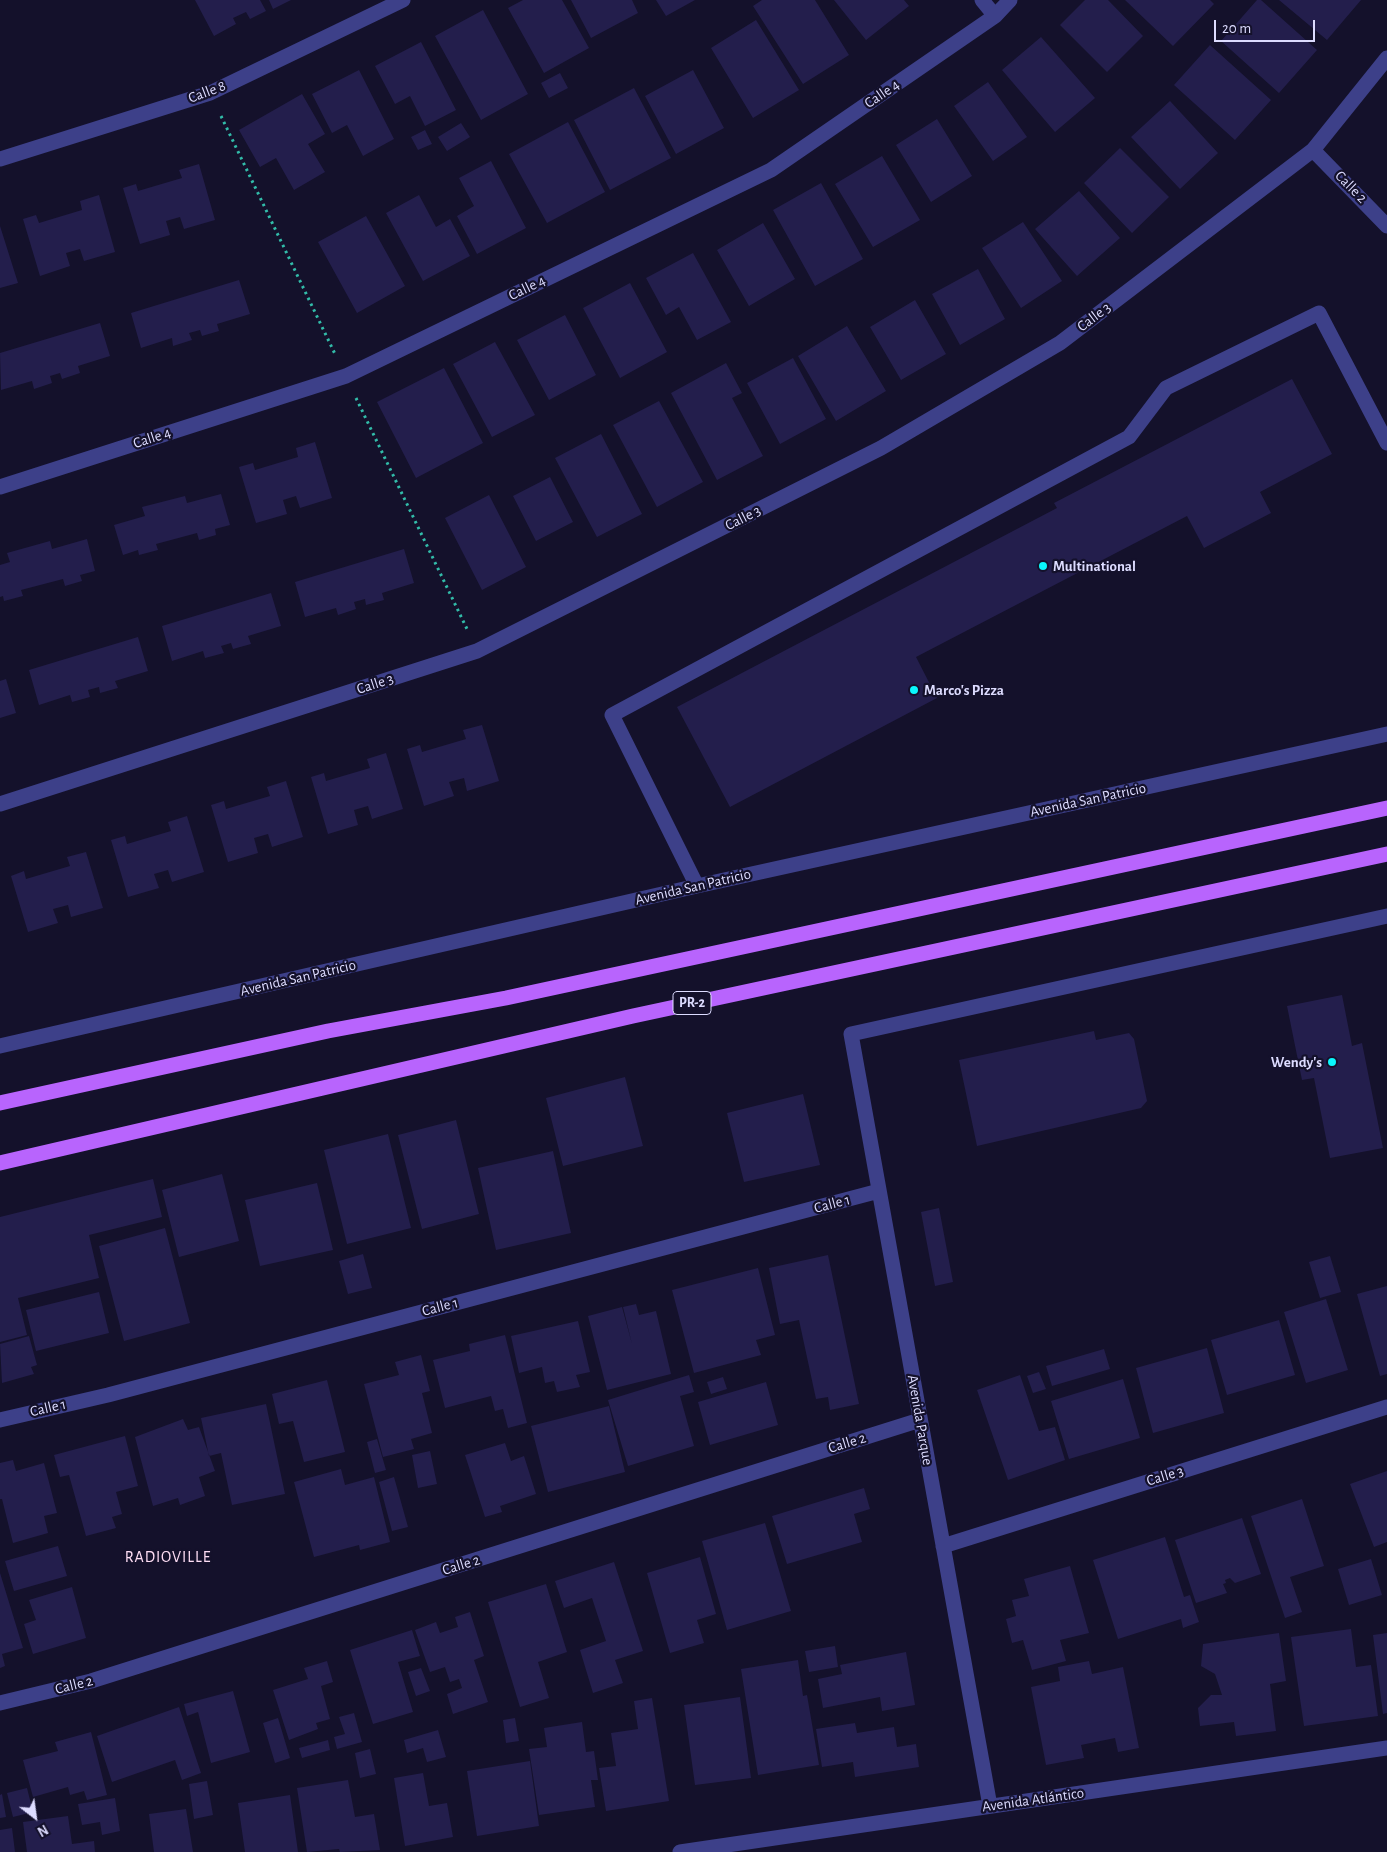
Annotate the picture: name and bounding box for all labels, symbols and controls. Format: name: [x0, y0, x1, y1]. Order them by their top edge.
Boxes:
scale bar: [1217, 10, 1318, 42]
text: 20 m: [1222, 21, 1251, 36]
street label: Calle 4: [861, 76, 903, 112]
street label: Calle 8: [186, 77, 228, 107]
street label: Calle 2: [1331, 167, 1371, 207]
street label: Calle 4: [506, 271, 548, 305]
street label: Calle 3: [1074, 298, 1114, 336]
street label: Calle 4: [131, 423, 173, 453]
street label: Calle 3: [722, 501, 764, 535]
place label: Multinational: [1053, 557, 1136, 575]
marker: Multinational: [1037, 560, 1049, 572]
street label: Calle 3: [354, 670, 396, 698]
place label: Marco's Pizza: [924, 681, 1004, 699]
marker: Marco's Pizza: [908, 684, 920, 696]
street label: Avenida San Patricio: [1028, 779, 1148, 821]
street label: Avenida San Patricio: [633, 865, 753, 909]
street label: Avenida San Patricio: [238, 956, 358, 1000]
road number: PR-2: [673, 991, 711, 1014]
place label: Wendy's: [1271, 1053, 1322, 1071]
marker: Wendy's: [1326, 1056, 1338, 1068]
street label: Calle 1: [812, 1191, 852, 1217]
street label: Calle 1: [420, 1294, 460, 1320]
street label: Avenida Parque: [903, 1374, 937, 1466]
street label: Calle 1: [28, 1395, 68, 1421]
street label: Calle 2: [826, 1429, 868, 1457]
street label: Calle 3: [1144, 1462, 1186, 1490]
district label: RADIOVILLE: [123, 1547, 213, 1567]
street label: Calle 2: [440, 1551, 482, 1579]
street label: Calle 2: [53, 1672, 95, 1698]
street label: Avenida Atlántico: [981, 1784, 1085, 1816]
north arrow: [10, 1792, 60, 1842]
text: N: [35, 1821, 50, 1838]

